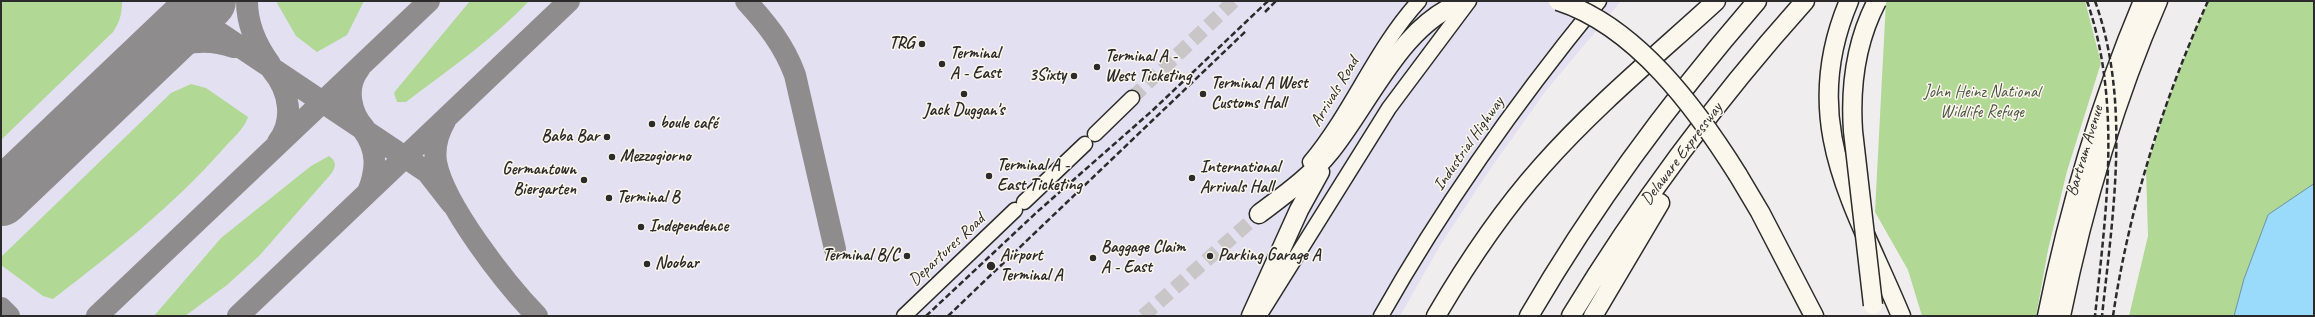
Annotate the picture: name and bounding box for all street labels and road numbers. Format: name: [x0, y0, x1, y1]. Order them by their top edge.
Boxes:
street label: Arrivals Road: [1306, 54, 1364, 130]
street label: Industrial Highway: [1429, 93, 1509, 195]
street label: Delaware Expressway: [1637, 99, 1727, 209]
street label: Bartram Avenue: [2062, 103, 2108, 199]
street label: Departures Road: [905, 210, 989, 290]

